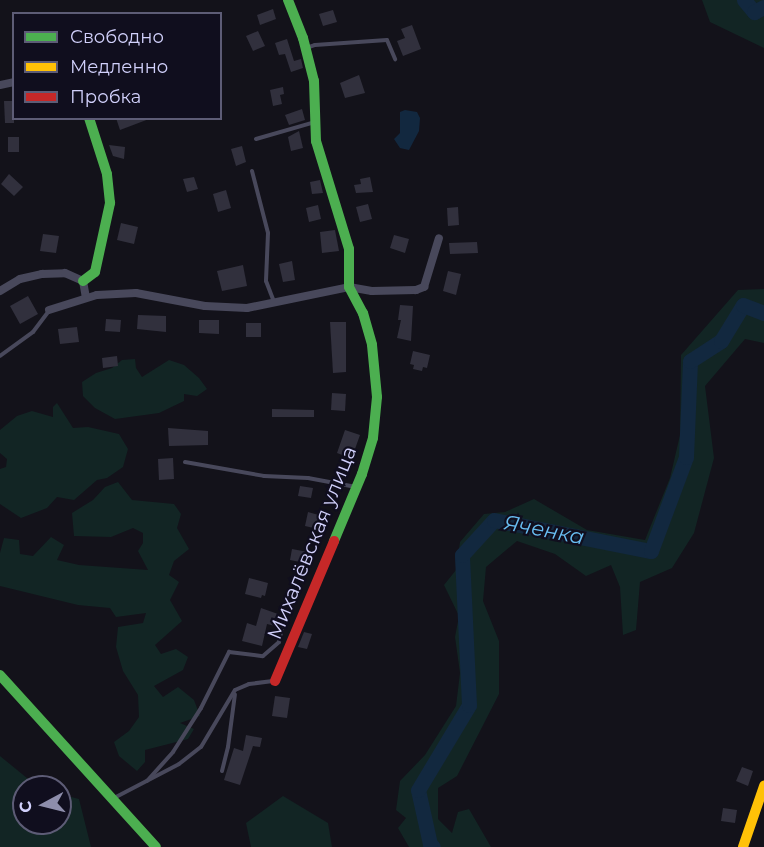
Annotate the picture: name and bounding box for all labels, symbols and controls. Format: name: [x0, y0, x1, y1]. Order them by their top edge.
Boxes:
legend: [12, 12, 222, 120]
text: Свободно: [70, 26, 164, 48]
text: Медленно: [70, 56, 168, 78]
text: Пробка: [70, 86, 141, 108]
street label: Михалёвская улица: [262, 443, 362, 643]
water label: Яченка: [502, 510, 586, 550]
north arrow: [12, 775, 72, 835]
text: С: [15, 800, 36, 814]

